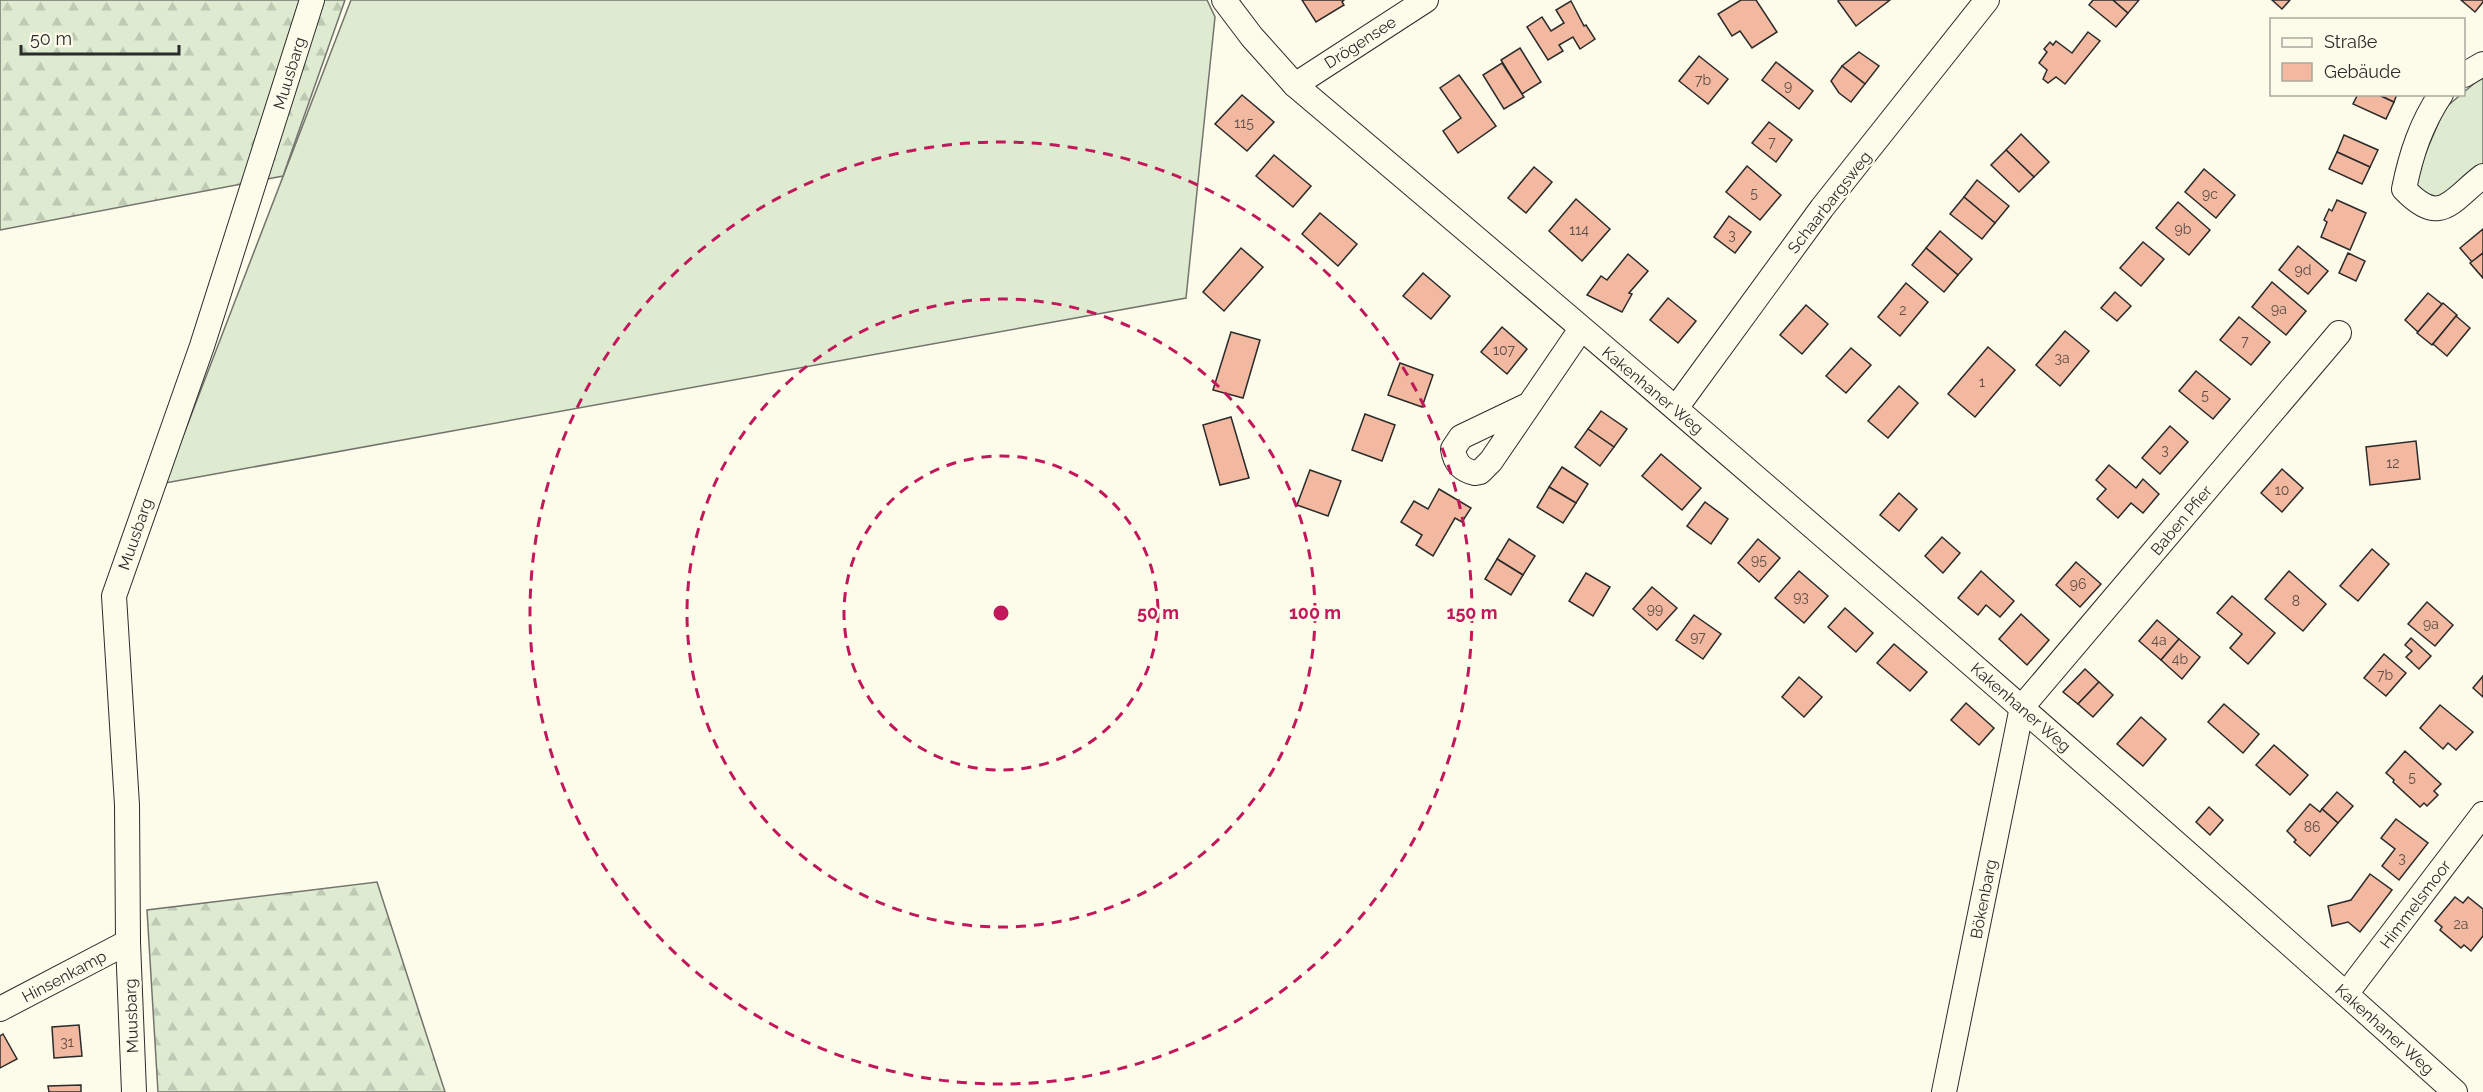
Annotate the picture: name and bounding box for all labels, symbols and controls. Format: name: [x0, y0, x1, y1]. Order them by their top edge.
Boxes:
street label: Drögensee: [1321, 12, 1400, 73]
scale bar: [21, 18, 178, 56]
legend: [2270, 18, 2465, 96]
text: 50 m: [30, 28, 72, 49]
text: Straße: [2324, 31, 2378, 52]
street label: Muusbarg: [269, 35, 309, 112]
text: Gebäude: [2324, 61, 2401, 82]
house number: 7b: [1695, 72, 1711, 88]
house number: 9: [1784, 78, 1792, 94]
house number: 115: [1234, 115, 1254, 131]
house number: 7: [1768, 134, 1776, 150]
street label: Schaarbargsweg: [1784, 147, 1875, 257]
house number: 5: [1750, 185, 1758, 201]
house number: 9c: [2202, 186, 2218, 202]
house number: 9b: [2175, 221, 2192, 237]
house number: 114: [1569, 222, 1589, 238]
house number: 3: [1728, 227, 1736, 243]
house number: 9d: [2295, 262, 2311, 278]
house number: 9a: [2271, 301, 2287, 317]
house number: 2: [1899, 302, 1907, 318]
house number: 7: [2241, 333, 2249, 349]
house number: 107: [1493, 342, 1515, 358]
street label: Kakenhaner Weg: [1598, 343, 1707, 438]
house number: 3a: [2054, 350, 2070, 366]
house number: 1: [1979, 374, 1985, 390]
house number: 5: [2201, 387, 2209, 403]
house number: 3: [2161, 442, 2169, 458]
house number: 12: [2386, 455, 2400, 471]
street label: Baben Pfier: [2147, 481, 2216, 559]
house number: 10: [2275, 482, 2289, 498]
street label: Muusbarg: [114, 496, 157, 573]
house number: 95: [1751, 552, 1767, 568]
house number: 96: [2070, 576, 2086, 592]
house number: 93: [1793, 589, 1809, 605]
house number: 8: [2292, 593, 2300, 609]
house number: 99: [1647, 601, 1663, 617]
text: 50 m: [1137, 602, 1179, 623]
text: 100 m: [1289, 602, 1341, 623]
text: 150 m: [1447, 602, 1498, 623]
centre of rings: [991, 603, 1011, 623]
house number: 9a: [2423, 616, 2439, 632]
house number: 97: [1690, 629, 1706, 645]
house number: 4a: [2151, 632, 2167, 648]
house number: 4b: [2172, 651, 2188, 667]
street label: Kakenhaner Weg: [1967, 659, 2075, 756]
house number: 7b: [2377, 667, 2393, 683]
house number: 5: [2408, 769, 2416, 785]
house number: 86: [2304, 819, 2320, 835]
house number: 3: [2398, 850, 2406, 866]
street label: Himmelsmoor: [2376, 856, 2455, 952]
street label: Bökenbarg: [1966, 858, 2001, 941]
house number: 2a: [2454, 916, 2468, 932]
street label: Hinsenkamp: [19, 946, 110, 1007]
street label: Muusbarg: [121, 978, 142, 1054]
street label: Kakenhaner Weg: [2331, 980, 2438, 1079]
house number: 31: [60, 1034, 74, 1050]

